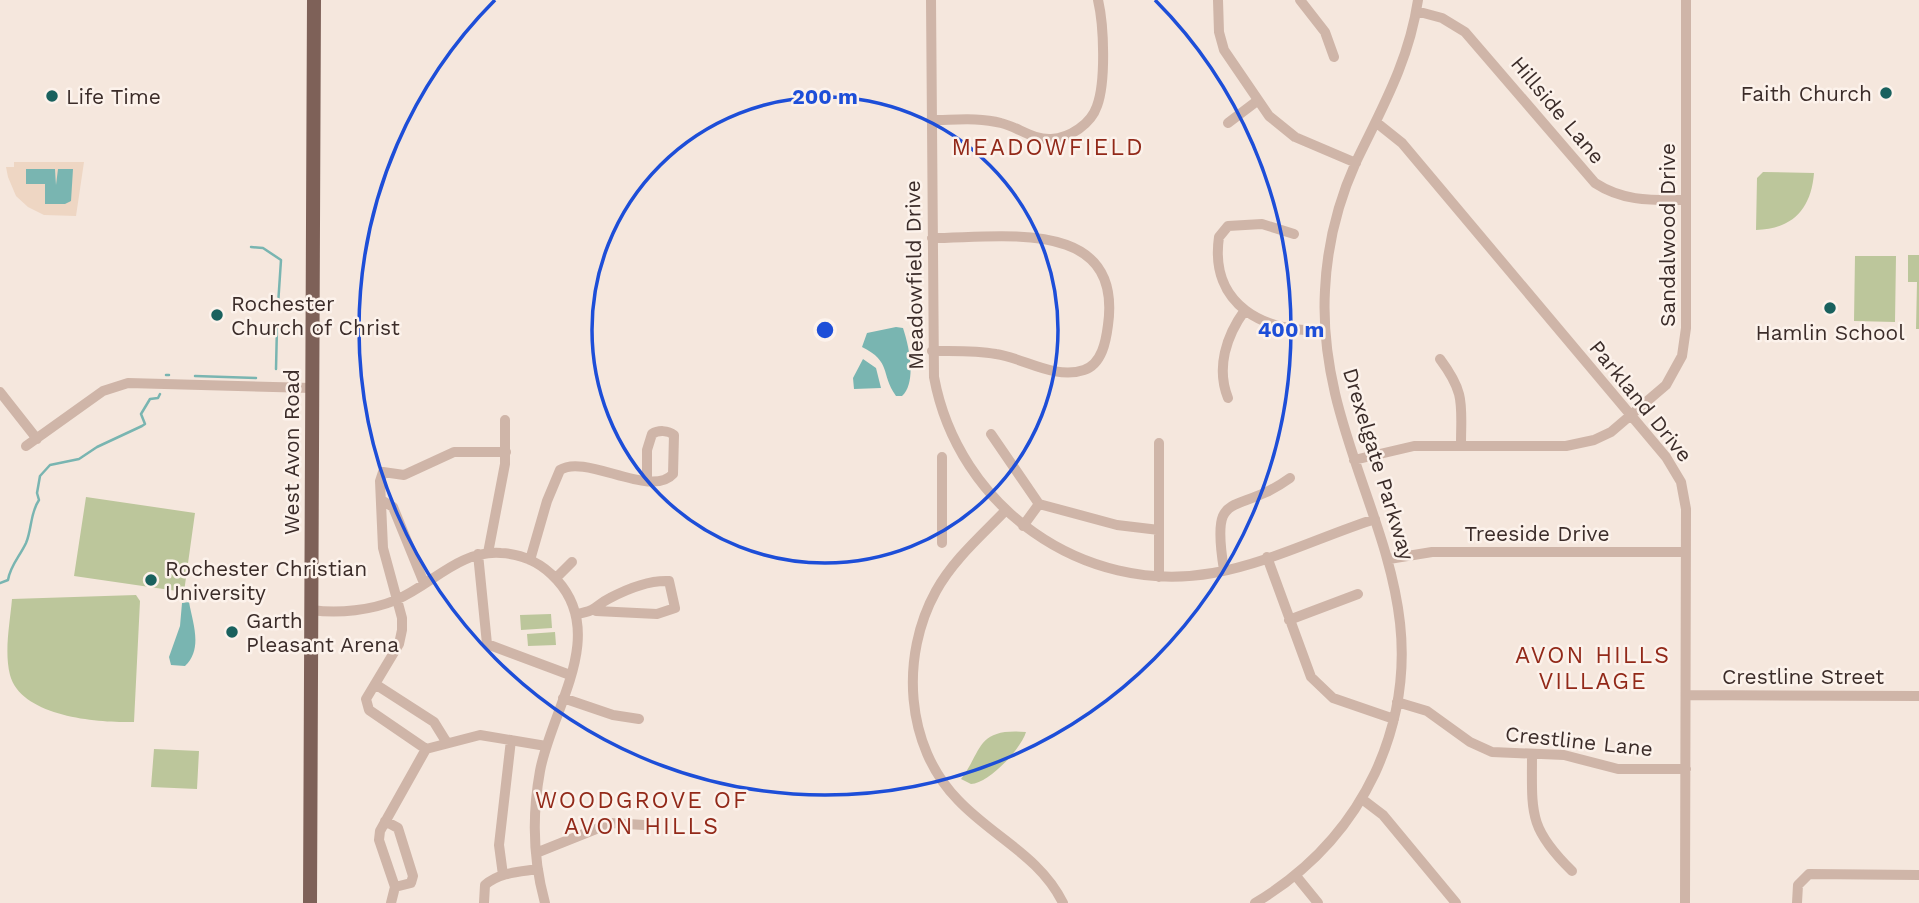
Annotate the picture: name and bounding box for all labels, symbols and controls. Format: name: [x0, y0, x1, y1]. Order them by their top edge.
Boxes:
street label: Hillside Lane: [1506, 51, 1610, 169]
place label: Faith Church: [1740, 81, 1872, 106]
place label: Life Time: [66, 84, 161, 109]
text: 200 m: [792, 84, 858, 109]
marker: Faith Church: [1878, 85, 1894, 101]
marker: Life Time: [44, 88, 60, 104]
district label: MEADOWFIELD: [951, 134, 1145, 161]
street label: Sandalwood Drive: [1655, 143, 1680, 327]
street label: Meadowfield Drive: [900, 180, 928, 370]
place label: Rochester Church of Christ: [231, 291, 400, 340]
marker: Hamlin School: [1822, 300, 1838, 316]
marker: Rochester Church of Christ: [209, 307, 225, 323]
text: 400 m: [1258, 317, 1324, 342]
centre of rings: [813, 318, 837, 342]
place label: Hamlin School: [1755, 320, 1905, 345]
street label: Parkland Drive: [1584, 335, 1698, 467]
street label: Drexelgate Parkway: [1338, 365, 1420, 563]
street label: West Avon Road: [279, 369, 304, 535]
street label: Treeside Drive: [1464, 521, 1610, 546]
place label: Rochester Christian University: [165, 556, 367, 605]
marker: Rochester Christian University: [143, 572, 159, 588]
place label: Garth Pleasant Arena: [246, 608, 399, 657]
marker: Garth Pleasant Arena: [224, 624, 240, 640]
district label: AVON HILLS VILLAGE: [1515, 642, 1671, 695]
street label: Crestline Street: [1722, 664, 1884, 689]
street label: Crestline Lane: [1504, 721, 1654, 761]
district label: WOODGROVE OF AVON HILLS: [535, 787, 749, 840]

